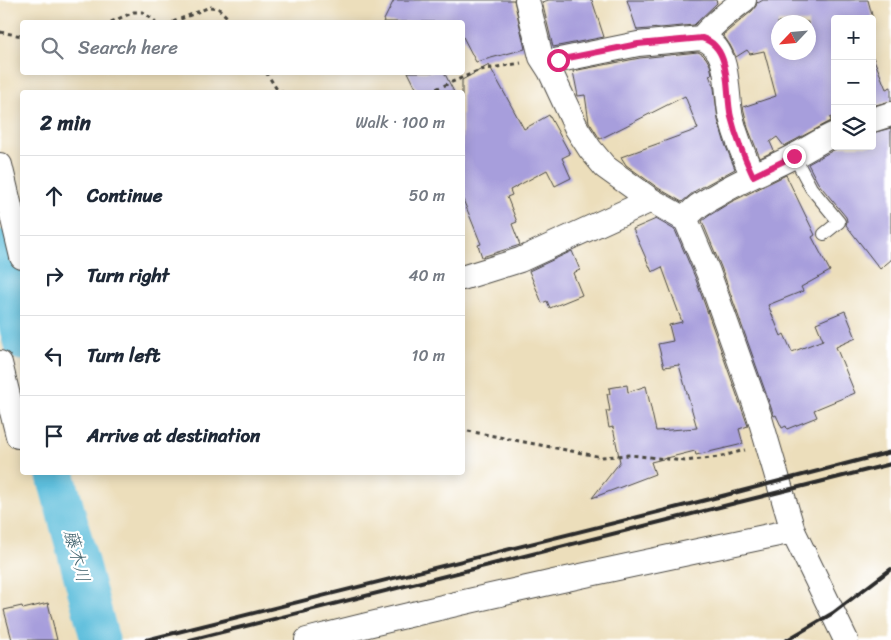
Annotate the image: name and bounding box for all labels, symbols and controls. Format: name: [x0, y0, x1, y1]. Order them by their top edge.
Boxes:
north arrow: [771, 15, 816, 60]
map controls: [831, 15, 876, 150]
button: +: [831, 15, 876, 60]
search box: [20, 20, 465, 75]
text: Search here: [78, 31, 178, 64]
icon: search: [38, 34, 66, 62]
route start: [547, 49, 570, 72]
button: −: [831, 60, 876, 105]
text: 2 min: [40, 104, 91, 142]
button: layers: [831, 105, 876, 150]
text: Walk · 100 m: [355, 108, 445, 137]
route end: [783, 145, 806, 168]
text: Continue: [87, 179, 163, 212]
text: 50 m: [409, 181, 445, 210]
icon: ahead: [40, 182, 68, 210]
text: Turn right: [87, 259, 169, 292]
text: 40 m: [408, 261, 445, 290]
icon: right: [40, 262, 68, 290]
text: Turn left: [87, 339, 160, 372]
text: 10 m: [412, 341, 445, 370]
icon: left: [40, 342, 68, 370]
text: Arrive at destination: [87, 419, 260, 452]
icon: arrive: [40, 422, 68, 450]
water label: 藤木川: [55, 526, 99, 586]

